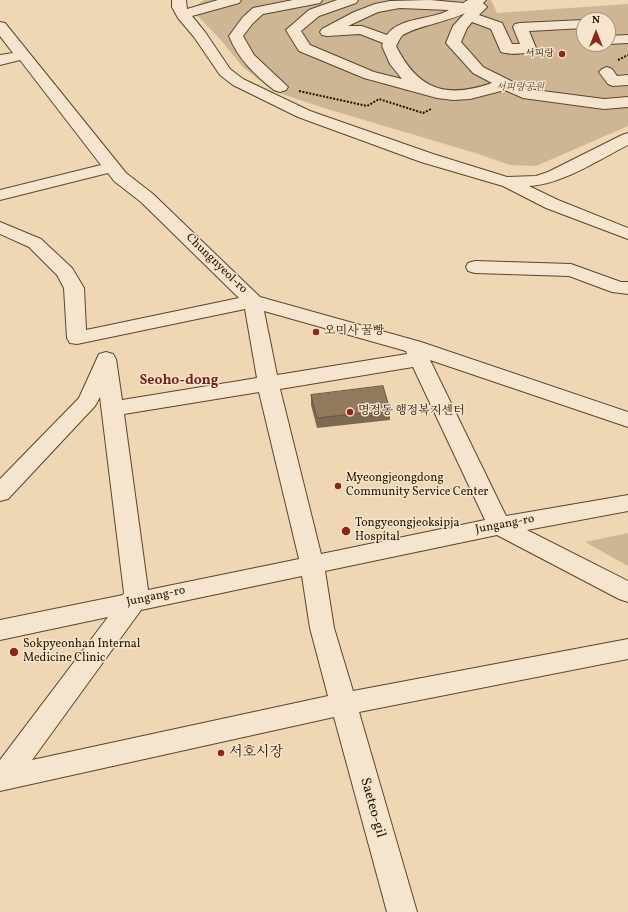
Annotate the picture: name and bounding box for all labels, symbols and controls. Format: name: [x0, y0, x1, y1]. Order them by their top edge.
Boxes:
north arrow: [576, 12, 616, 52]
text: N: [592, 13, 600, 28]
place label: 서피랑: [525, 48, 554, 60]
marker: 서피랑: [557, 49, 567, 59]
park label: 서피랑공원: [496, 82, 544, 94]
street label: Chungnyeol-ro: [182, 231, 250, 297]
place label: 오미사 꿀빵: [324, 325, 384, 339]
marker: 오미사 꿀빵: [311, 327, 321, 337]
district label: Seoho-dong: [139, 373, 219, 389]
place label: 명정동 행정복지센터: [358, 405, 465, 419]
marker: 명정동 행정복지센터: [345, 407, 355, 417]
place label: Myeongjeongdong Community Service Center: [346, 472, 488, 500]
marker: Myeongjeongdong Community Service Center: [333, 481, 343, 491]
street label: Jungang-ro: [474, 512, 536, 538]
place label: Tongyeongjeoksipja Hospital: [355, 517, 459, 545]
marker: Tongyeongjeoksipja Hospital: [340, 525, 352, 537]
street label: Jungang-ro: [125, 584, 187, 610]
place label: Sokpyeonhan Internal Medicine Clinic: [23, 638, 140, 666]
marker: Sokpyeonhan Internal Medicine Clinic: [8, 646, 20, 658]
place label: 서호시장: [229, 745, 283, 761]
marker: 서호시장: [216, 748, 226, 758]
street label: Saeteo-gil: [355, 776, 389, 840]

